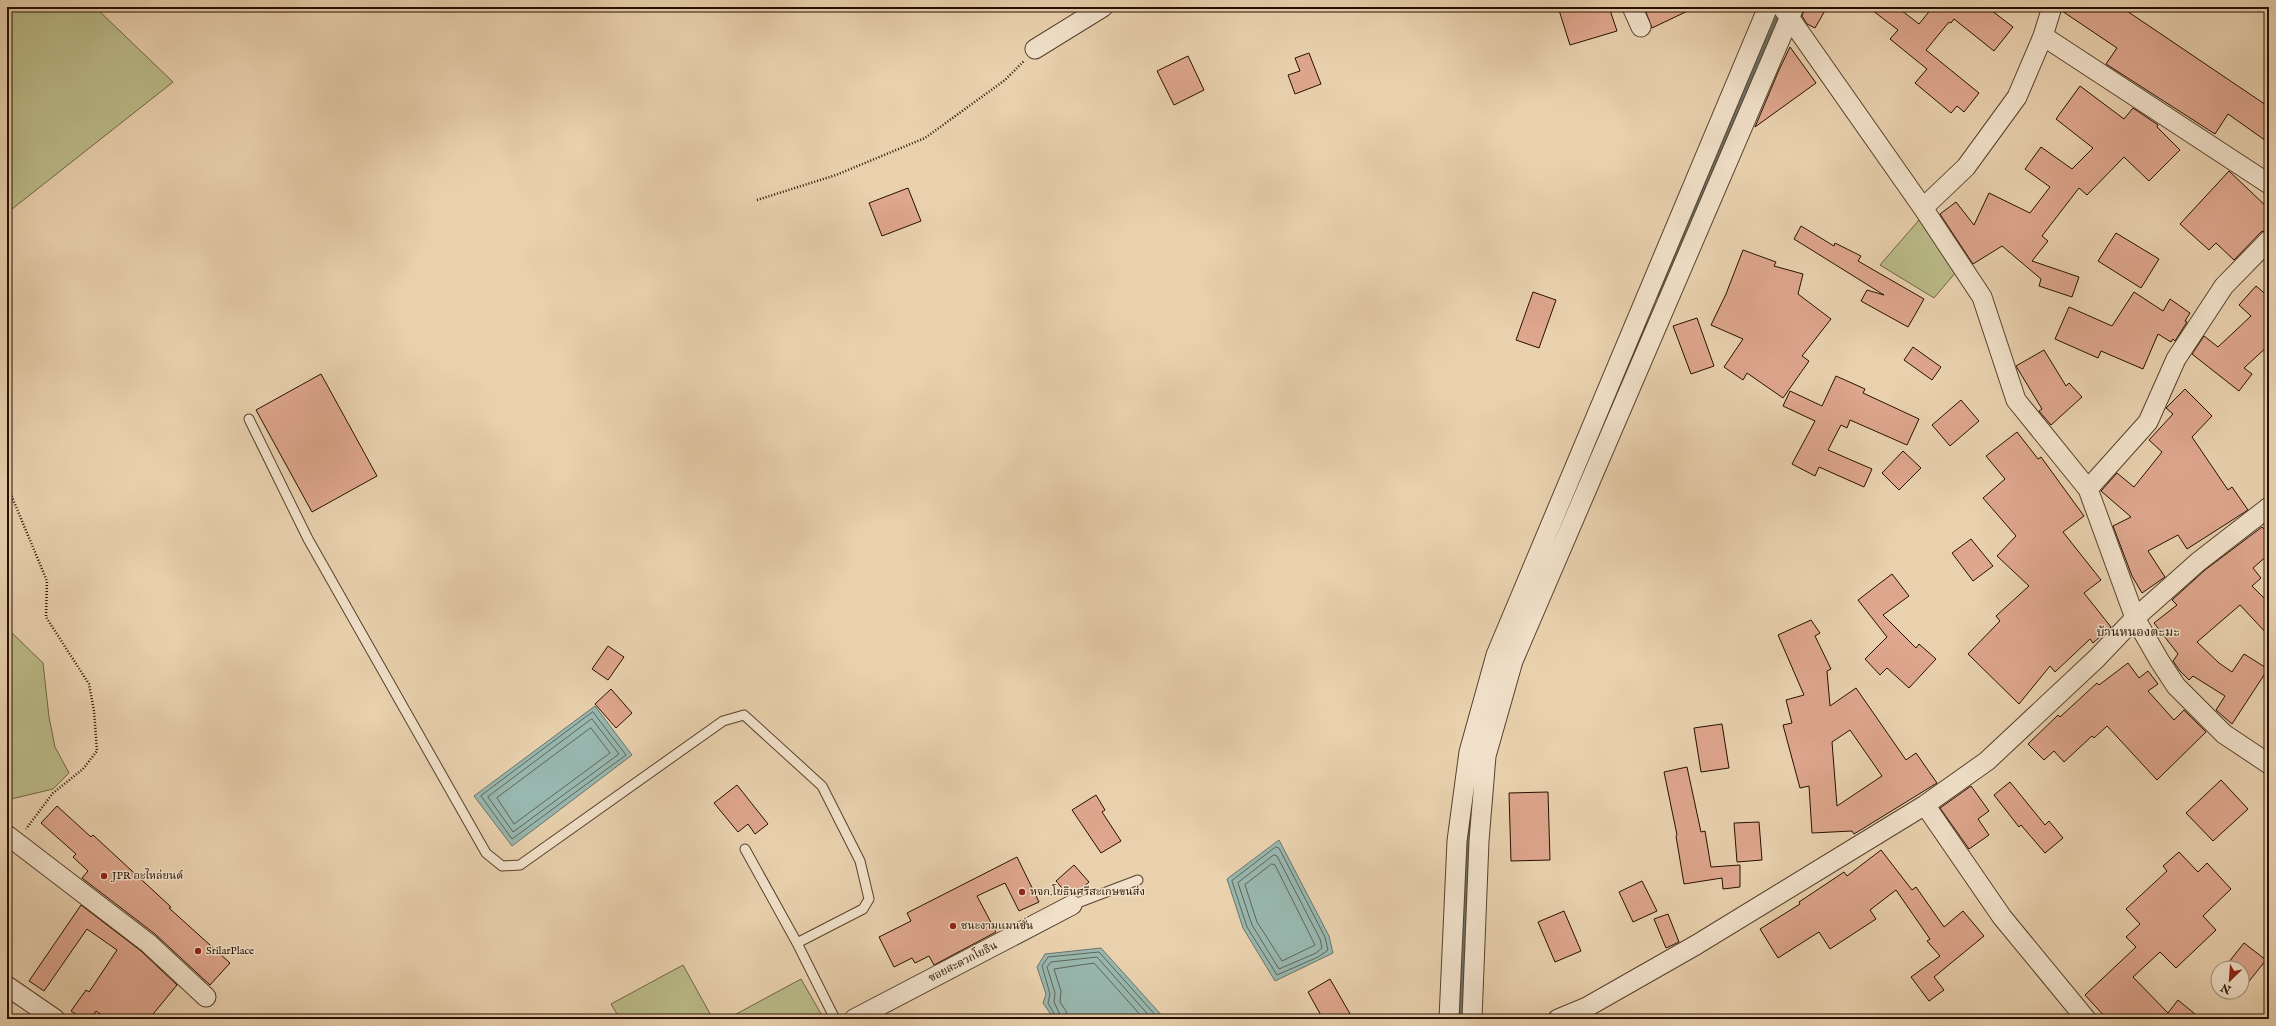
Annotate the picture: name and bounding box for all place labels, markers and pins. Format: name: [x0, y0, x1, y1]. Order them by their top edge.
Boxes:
place label: JPR อะไหล่ยนต์: [110, 868, 183, 883]
marker: JPR อะไหล่ยนต์: [99, 871, 109, 881]
place label: หจก.โยธินศรีสะเกษขนส่ง: [1030, 884, 1145, 899]
marker: หจก.โยธินศรีสะเกษขนส่ง: [1017, 887, 1027, 897]
place label: ชนะงามแมนชั่น: [961, 917, 1033, 933]
marker: ชนะงามแมนชั่น: [948, 921, 958, 931]
place label: SrilarPlace: [206, 944, 254, 958]
marker: SrilarPlace: [193, 946, 203, 956]

